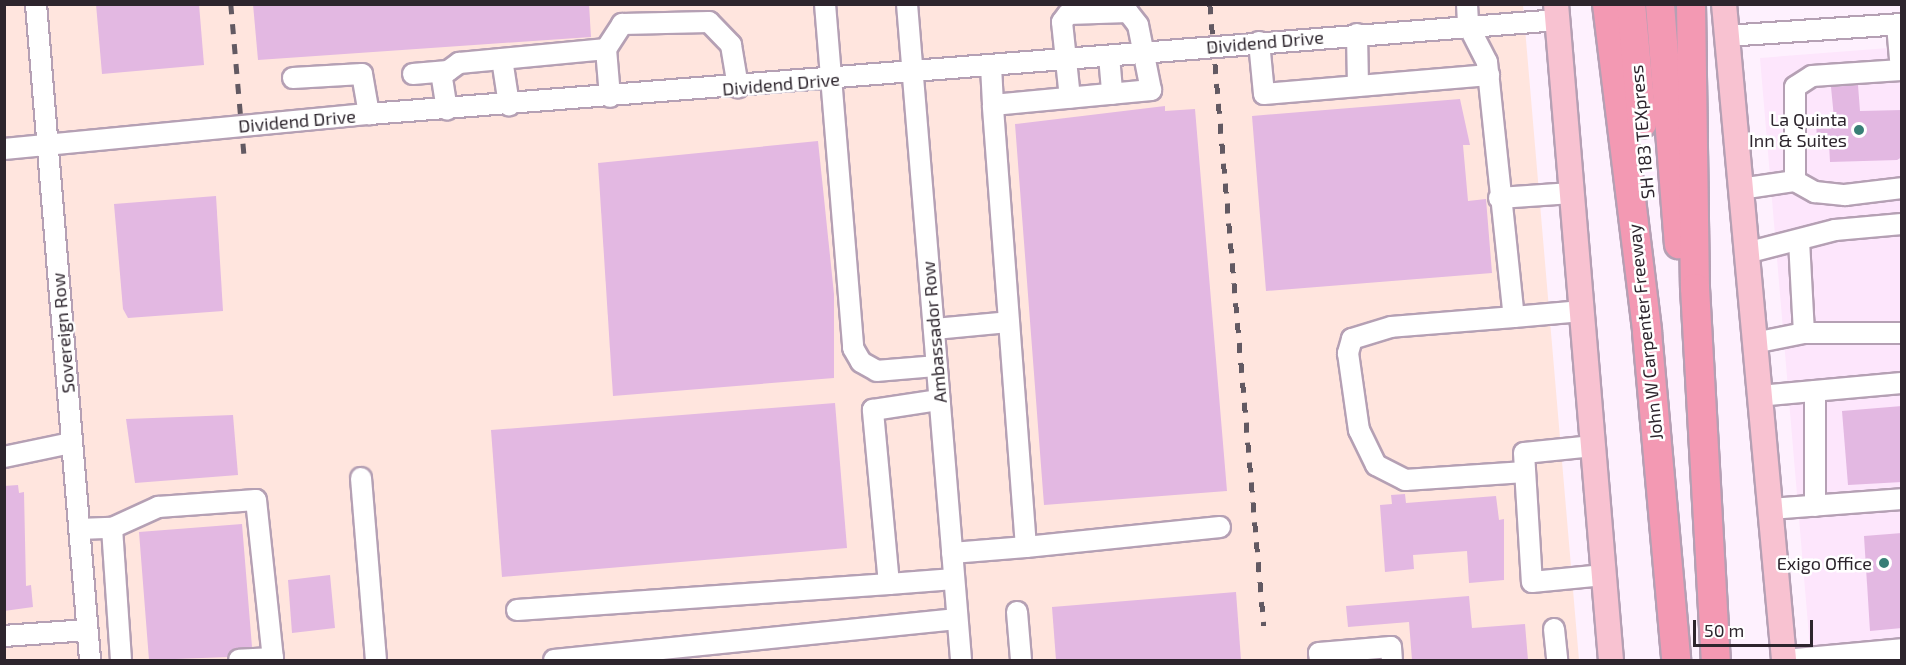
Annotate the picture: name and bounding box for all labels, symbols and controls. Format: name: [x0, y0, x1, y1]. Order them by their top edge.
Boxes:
street label: Dividend Drive: [1205, 26, 1325, 58]
street label: SH 183 TEXpress: [1625, 64, 1659, 200]
street label: Dividend Drive: [721, 68, 841, 100]
street label: Dividend Drive: [237, 105, 357, 137]
place label: La Quinta Inn & Suites: [1749, 109, 1847, 152]
marker: La Quinta Inn & Suites: [1852, 123, 1866, 137]
street label: John W Carpenter Freeway: [1623, 223, 1667, 441]
street label: Ambassador Row: [917, 260, 951, 404]
street label: Sovereign Row: [47, 272, 79, 394]
place label: Exigo Office: [1777, 552, 1872, 574]
marker: Exigo Office: [1877, 556, 1891, 570]
scale bar: [1696, 608, 1816, 646]
text: 50 m: [1704, 619, 1744, 641]

